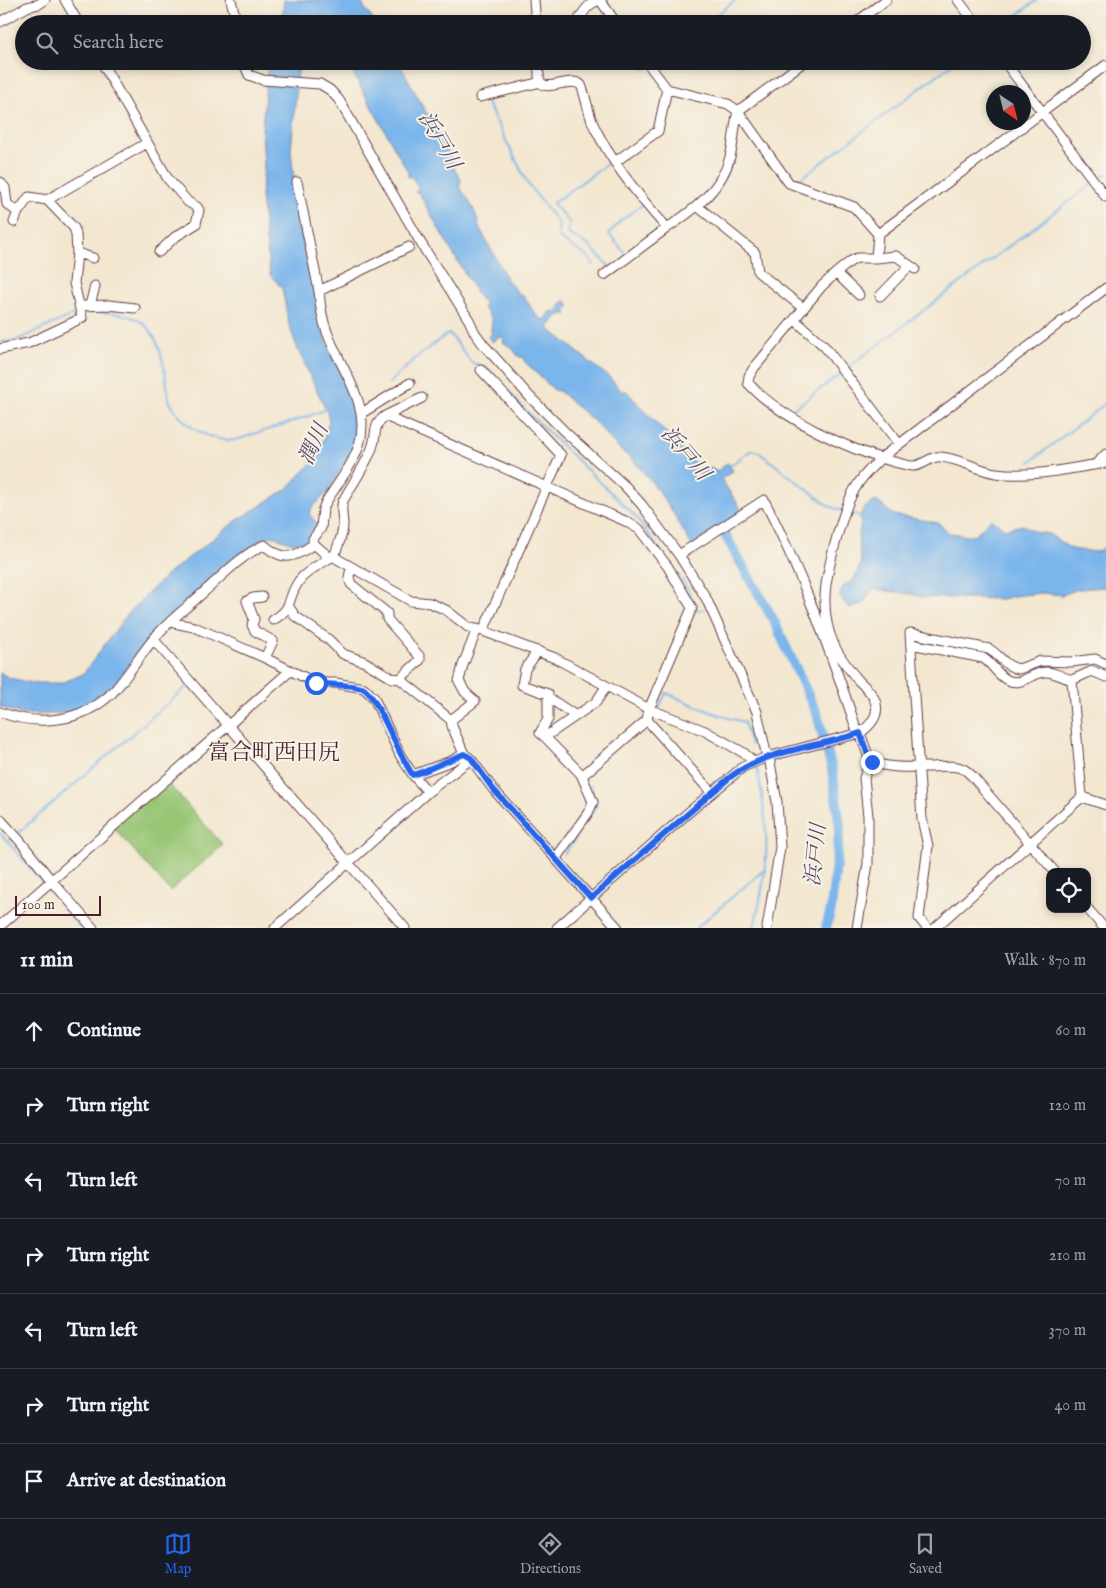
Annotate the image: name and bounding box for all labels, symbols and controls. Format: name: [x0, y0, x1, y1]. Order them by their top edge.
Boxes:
search box: [15, 15, 1091, 70]
icon: search: [33, 29, 61, 57]
text: Search here: [73, 31, 164, 55]
north arrow: [986, 85, 1031, 130]
water label: 浜戸川: [411, 107, 467, 177]
water label: 潤川: [293, 418, 336, 469]
water label: 浜戸川: [654, 421, 717, 488]
route start: [305, 672, 328, 695]
district label: 富合町西田尻: [208, 739, 340, 767]
route end: [861, 751, 884, 774]
water label: 浜戸川: [800, 820, 833, 888]
map controls: [1046, 868, 1091, 913]
button: locate: [1046, 868, 1091, 913]
scale bar: [15, 893, 101, 916]
text: 100 m: [22, 896, 55, 914]
text: 11 min: [20, 947, 73, 974]
text: Walk · 870 m: [1004, 951, 1086, 971]
icon: ahead: [20, 1017, 48, 1045]
text: Continue: [67, 1019, 141, 1043]
text: 60 m: [1056, 1021, 1086, 1041]
icon: right: [20, 1092, 48, 1120]
text: Turn right: [67, 1094, 149, 1118]
text: 120 m: [1049, 1096, 1086, 1116]
icon: left: [20, 1167, 48, 1195]
text: Turn left: [67, 1169, 138, 1193]
text: 70 m: [1055, 1171, 1086, 1191]
icon: right: [20, 1242, 48, 1270]
text: Turn right: [67, 1244, 149, 1268]
text: 210 m: [1049, 1246, 1086, 1266]
icon: left: [20, 1317, 48, 1345]
text: Turn left: [67, 1319, 138, 1343]
text: 370 m: [1049, 1321, 1086, 1341]
icon: right: [20, 1392, 48, 1420]
text: Turn right: [67, 1394, 149, 1418]
text: 40 m: [1054, 1396, 1086, 1416]
icon: arrive: [20, 1467, 48, 1495]
text: Arrive at destination: [67, 1469, 226, 1493]
tab: Map: [164, 1530, 192, 1578]
tab: Directions: [520, 1530, 581, 1578]
tab: Saved: [909, 1530, 942, 1578]

